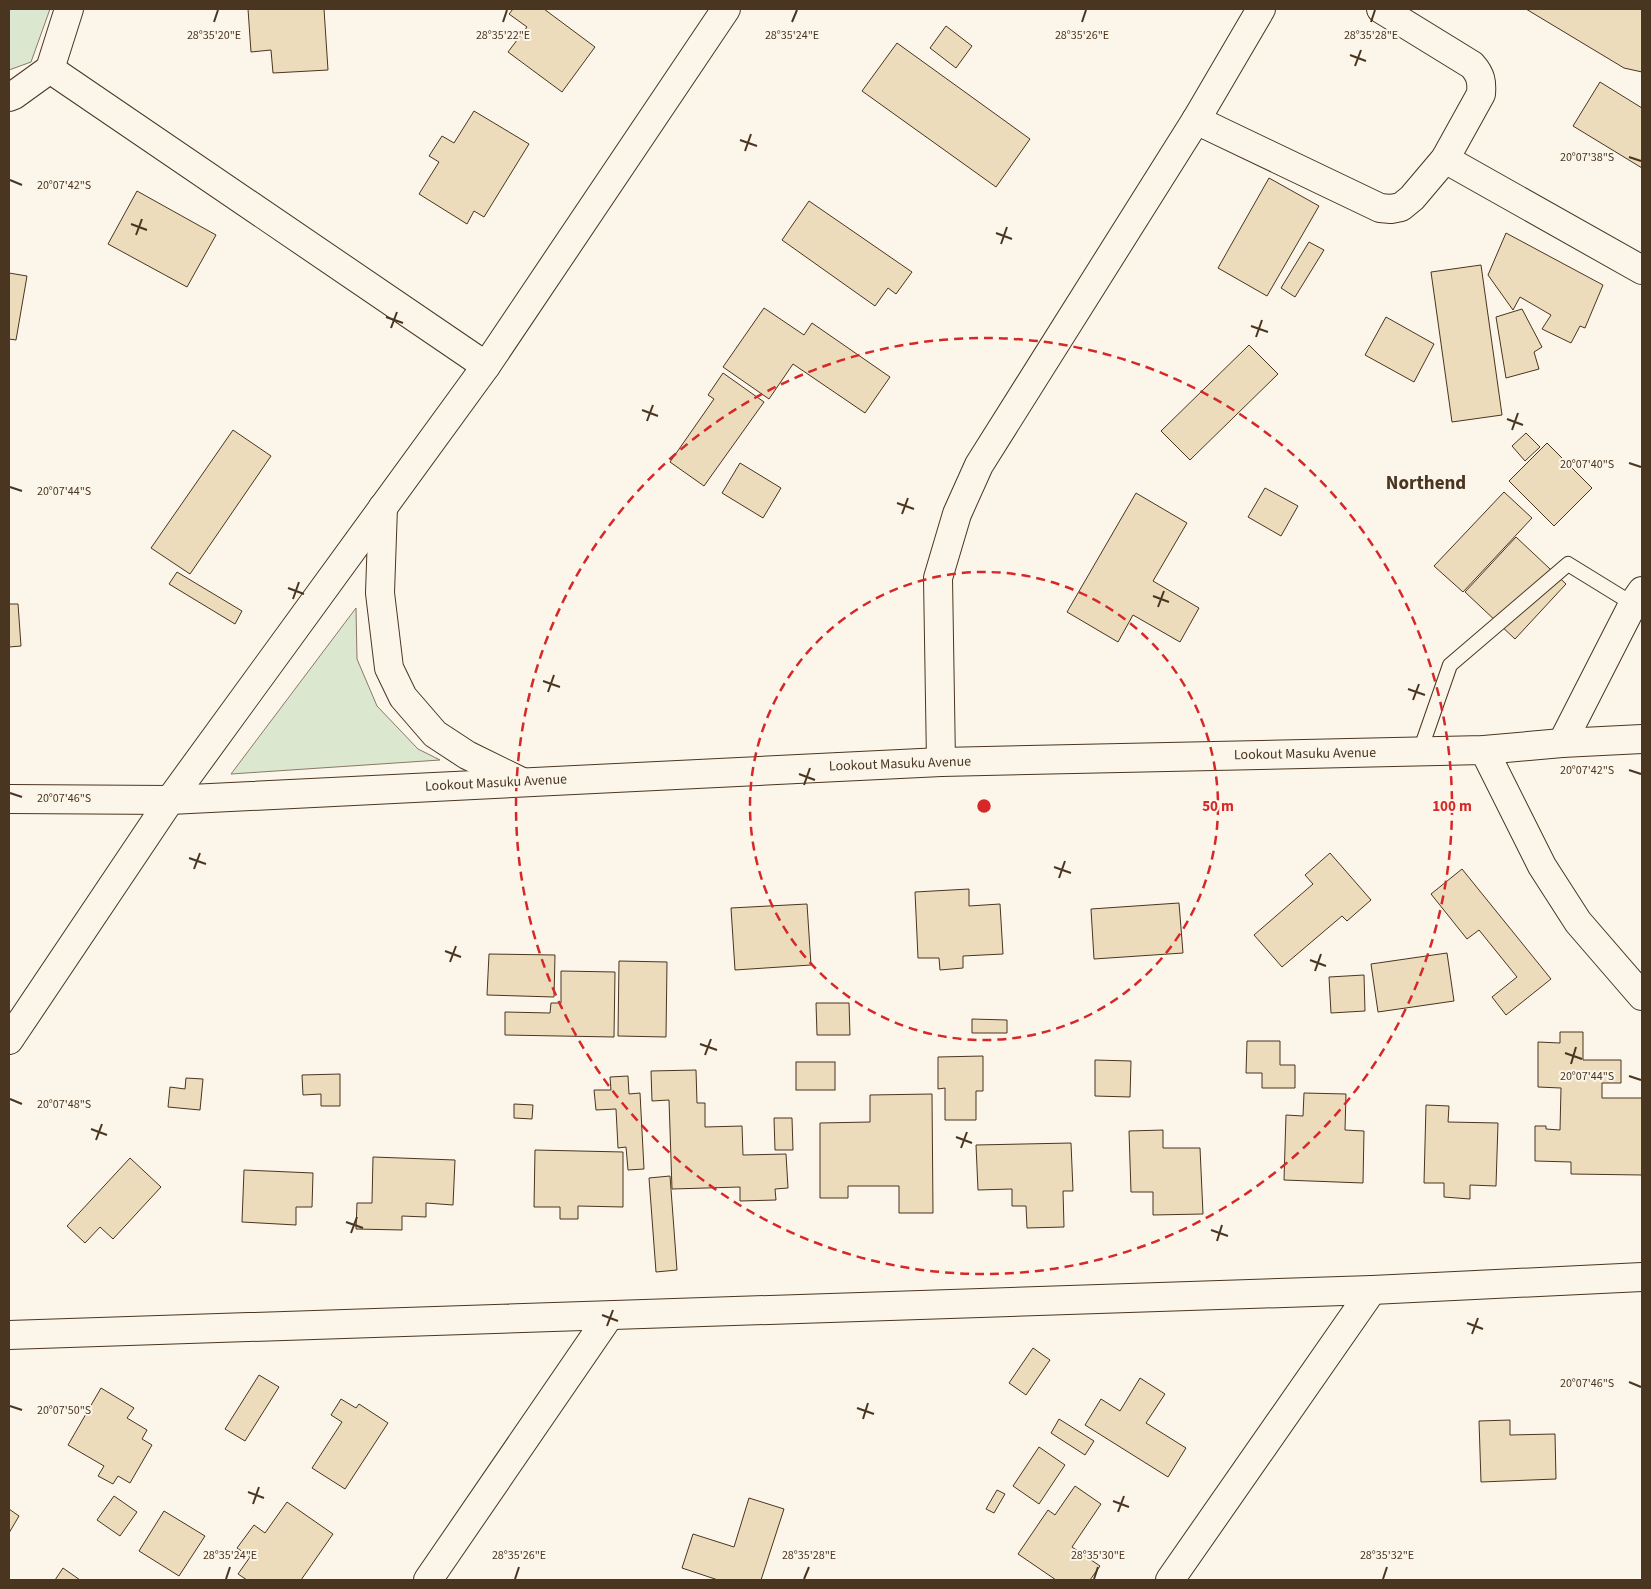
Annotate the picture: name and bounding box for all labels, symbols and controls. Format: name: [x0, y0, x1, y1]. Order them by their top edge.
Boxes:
text: 28°35'20"E: [187, 27, 241, 44]
text: 28°35'22"E: [476, 27, 530, 44]
text: 28°35'24"E: [765, 27, 819, 44]
text: 28°35'26"E: [1055, 27, 1109, 44]
text: 28°35'28"E: [1344, 27, 1398, 44]
text: 20°07'38"S: [1560, 149, 1614, 166]
text: 20°07'42"S: [37, 177, 91, 194]
text: 20°07'40"S: [1560, 456, 1614, 473]
district label: Northend: [1386, 470, 1466, 497]
text: 20°07'44"S: [37, 483, 91, 500]
street label: Lookout Masuku Avenue: [1234, 743, 1376, 765]
street label: Lookout Masuku Avenue: [829, 752, 971, 776]
text: 20°07'42"S: [1560, 762, 1614, 779]
street label: Lookout Masuku Avenue: [424, 769, 568, 797]
text: 20°07'46"S: [37, 790, 91, 807]
text: 50 m: [1202, 796, 1234, 817]
text: 100 m: [1432, 796, 1472, 817]
centre of rings: [975, 797, 993, 815]
text: 20°07'44"S: [1560, 1068, 1614, 1085]
text: 20°07'48"S: [37, 1096, 91, 1113]
text: 20°07'46"S: [1560, 1375, 1614, 1392]
text: 20°07'50"S: [37, 1402, 91, 1419]
text: 28°35'24"E: [203, 1547, 257, 1564]
text: 28°35'26"E: [492, 1547, 546, 1564]
text: 28°35'28"E: [782, 1547, 836, 1564]
text: 28°35'30"E: [1071, 1547, 1125, 1564]
text: 28°35'32"E: [1360, 1547, 1414, 1564]

